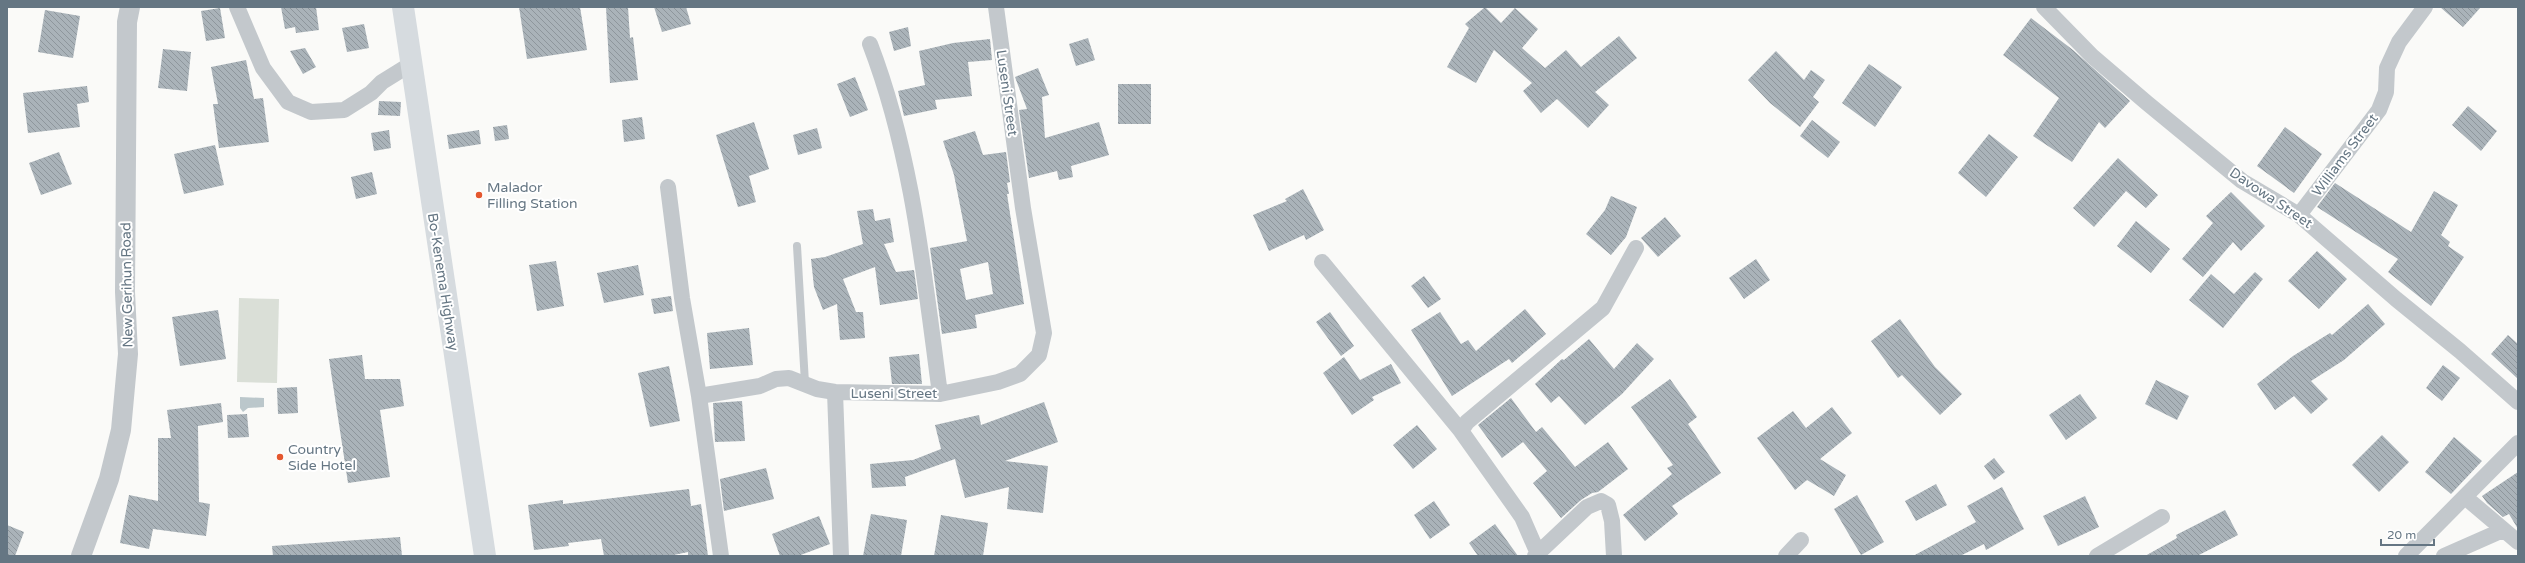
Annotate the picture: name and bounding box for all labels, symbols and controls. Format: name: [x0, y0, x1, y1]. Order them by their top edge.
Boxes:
street label: Luseni Street: [993, 49, 1022, 138]
street label: Williams Street: [2308, 110, 2382, 200]
street label: Davowa Street: [2226, 164, 2316, 232]
place label: Malador Filling Station: [487, 179, 578, 212]
marker: Malador Filling Station: [474, 190, 484, 200]
street label: Bo-Kenema Highway: [424, 212, 462, 353]
street label: New Gerihun Road: [117, 222, 137, 348]
street label: Luseni Street: [851, 385, 938, 402]
place label: Country Side Hotel: [288, 441, 356, 474]
marker: Country Side Hotel: [275, 452, 285, 462]
scale bar: [2381, 521, 2434, 547]
text: 20 m: [2387, 528, 2416, 542]

